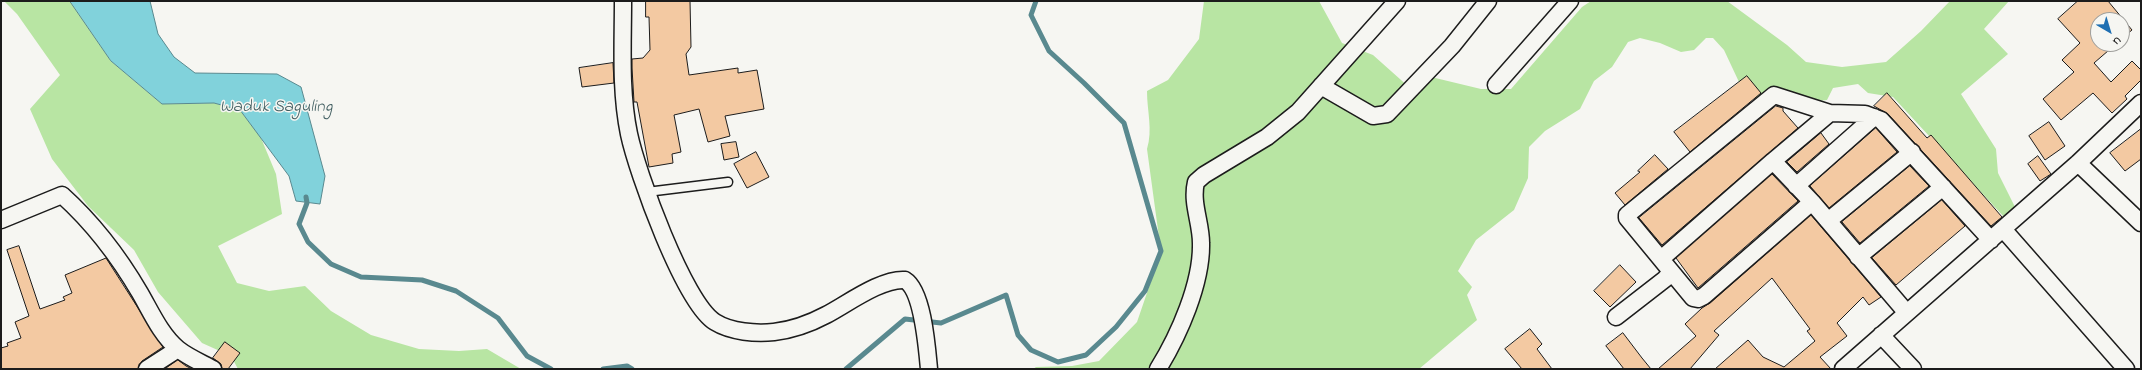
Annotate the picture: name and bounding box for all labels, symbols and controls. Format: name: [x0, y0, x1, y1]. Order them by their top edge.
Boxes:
north arrow: [2090, 12, 2130, 52]
text: U: [2109, 32, 2124, 49]
water label: Waduk Saguling: [220, 98, 332, 118]

